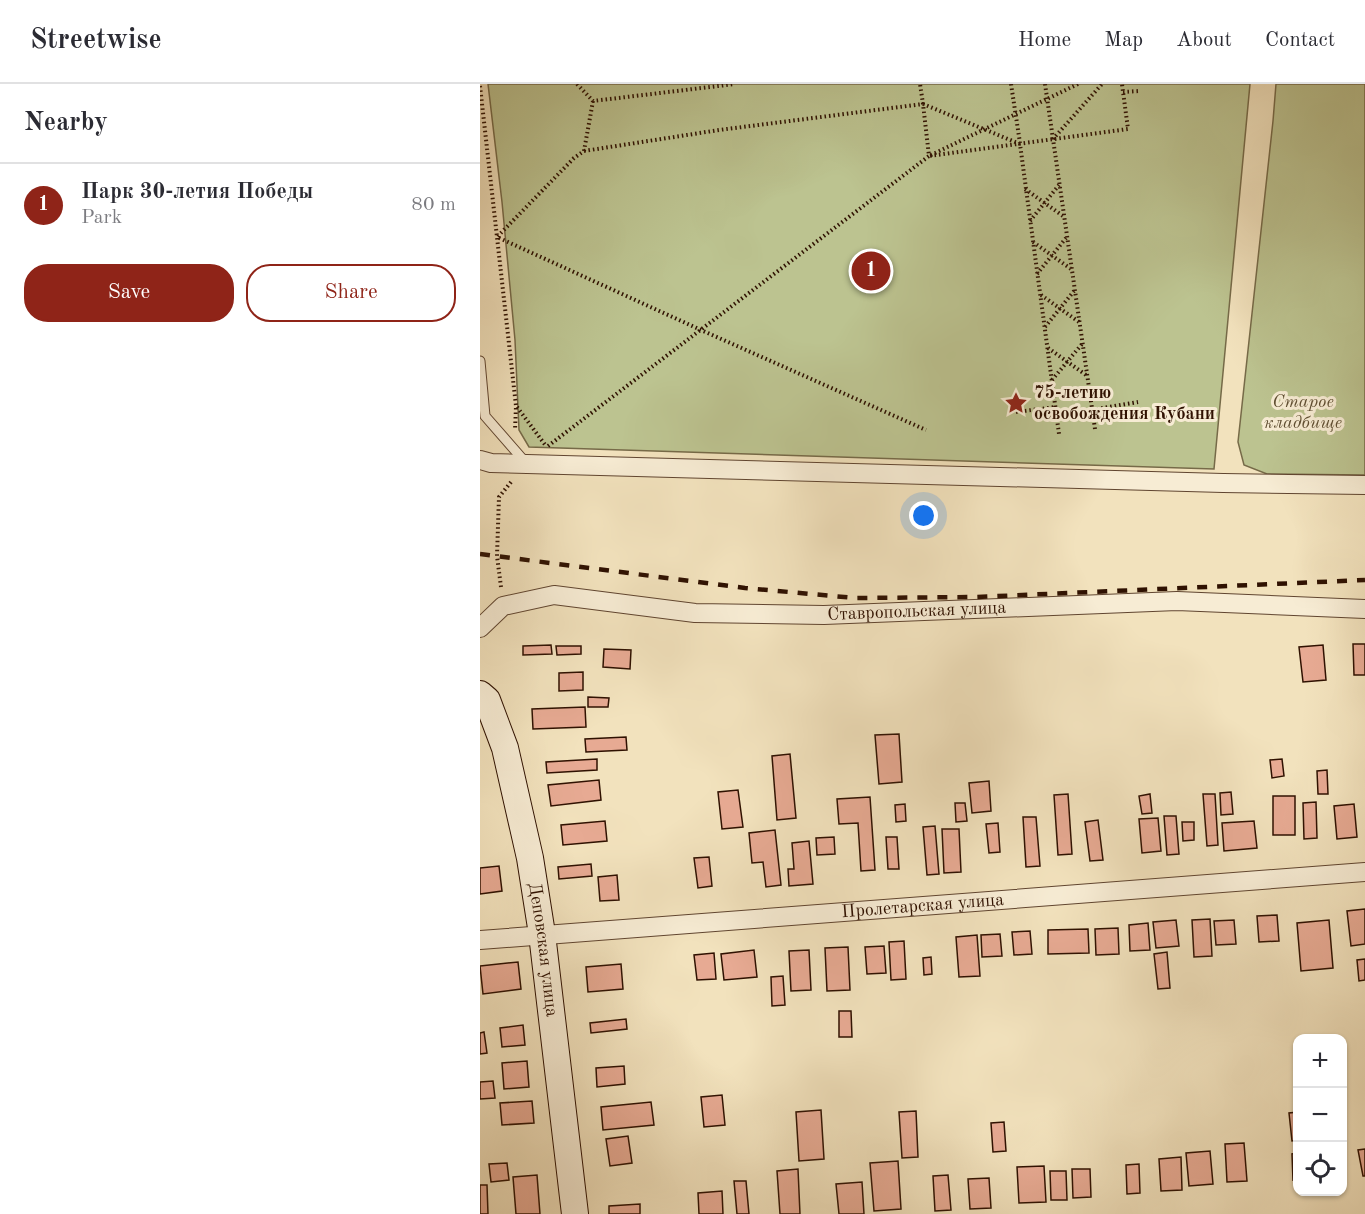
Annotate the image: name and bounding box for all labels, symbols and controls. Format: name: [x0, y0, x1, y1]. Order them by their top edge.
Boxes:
text: Streetwise: [30, 27, 162, 55]
text: Home: [1018, 30, 1071, 51]
text: Map: [1104, 30, 1143, 51]
text: About: [1176, 30, 1232, 51]
text: Contact: [1265, 30, 1335, 51]
text: Nearby: [24, 110, 108, 136]
text: Парк 30-летия Победы: [81, 181, 313, 203]
text: 1: [38, 195, 49, 215]
text: 80 m: [411, 195, 456, 215]
text: Park: [81, 208, 122, 228]
pin: 1: [852, 248, 890, 294]
button: Save: [24, 264, 234, 322]
button: Share: [246, 264, 456, 322]
place label: 75-летию освобождения Кубани: [1034, 384, 1215, 423]
place icon: 75-летию освобождения Кубани: [1003, 390, 1029, 416]
park label: Старое кладбище: [1264, 393, 1342, 432]
your location: [909, 501, 938, 530]
street label: Ставропольская улица: [827, 599, 1007, 624]
street label: Деповская улица: [525, 881, 561, 1018]
street label: Пролетарская улица: [841, 891, 1005, 921]
map controls: [1293, 1034, 1347, 1196]
button: +: [1293, 1034, 1347, 1088]
button: −: [1293, 1088, 1347, 1142]
button: locate: [1293, 1142, 1347, 1196]

